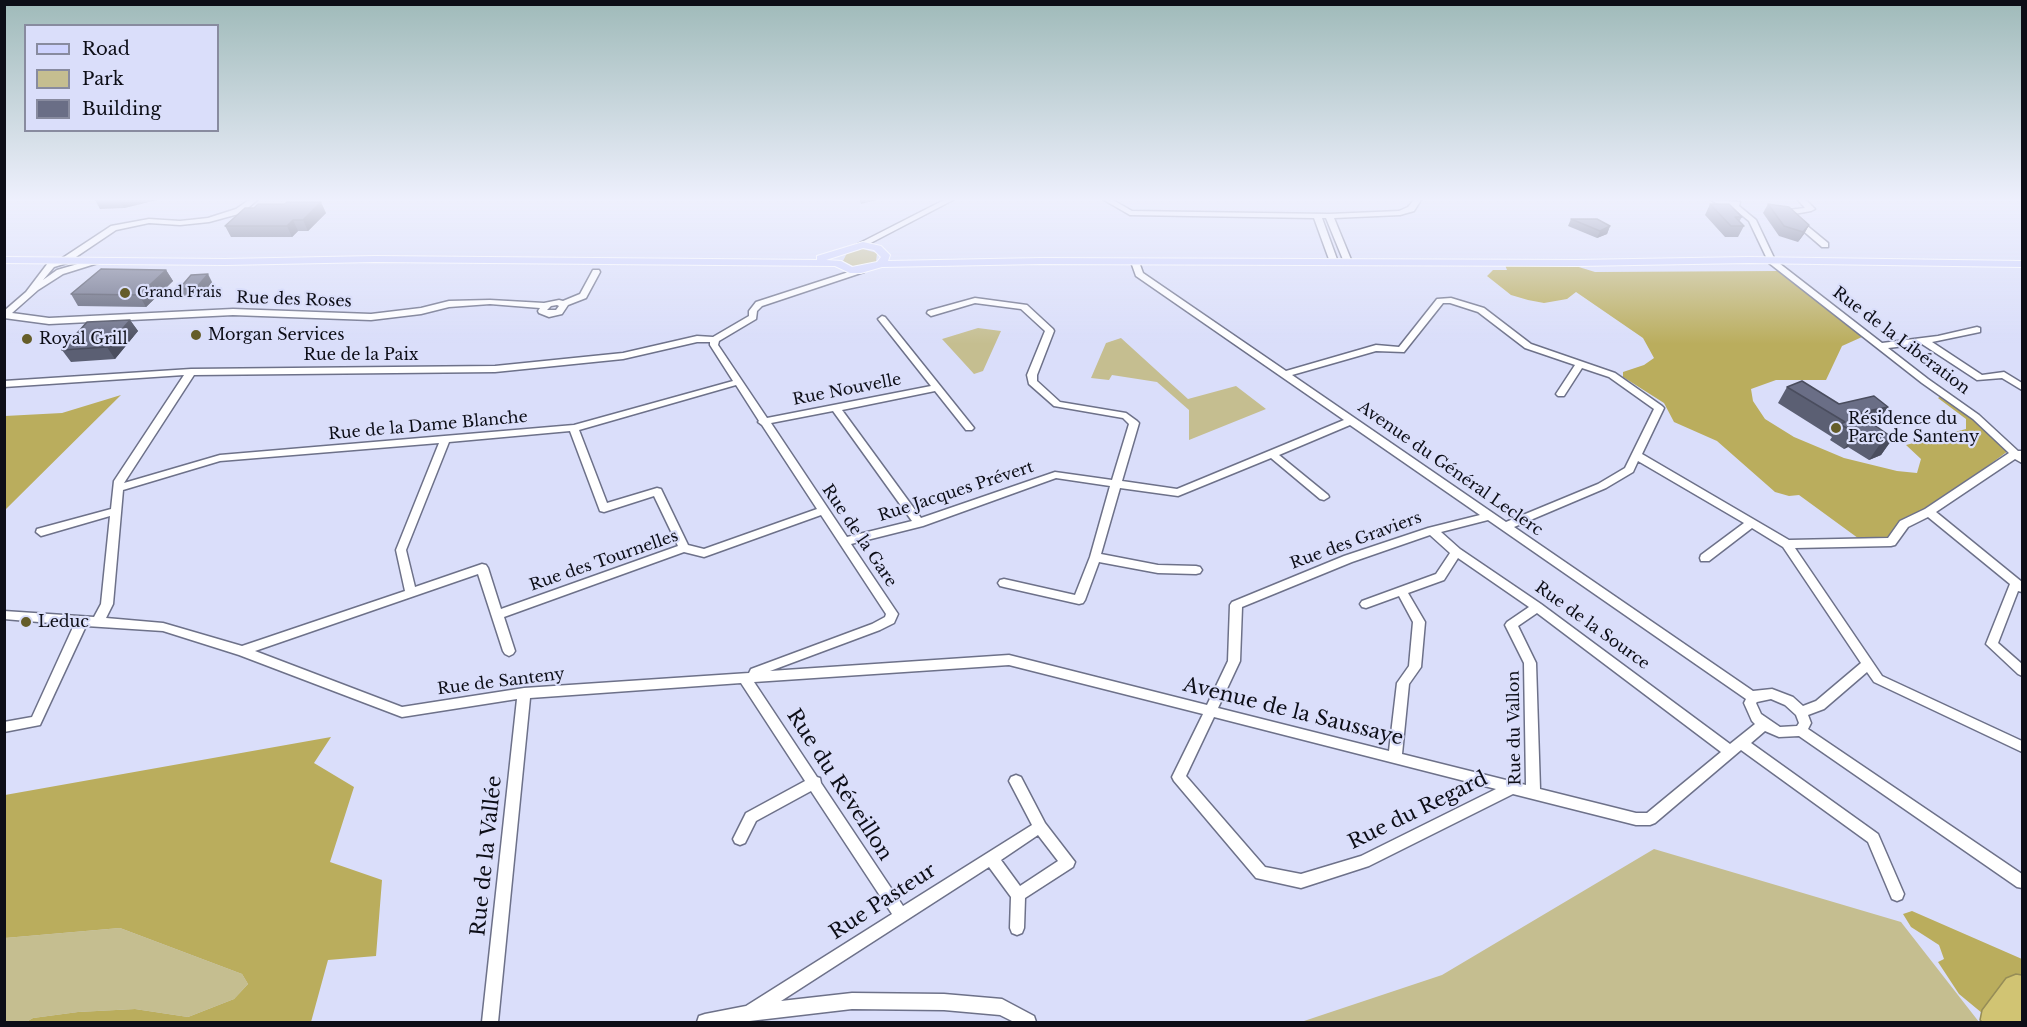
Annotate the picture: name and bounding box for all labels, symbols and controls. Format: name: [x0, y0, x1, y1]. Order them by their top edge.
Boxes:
legend: [24, 24, 219, 132]
text: Road: [82, 38, 130, 60]
text: Park: [82, 68, 124, 90]
text: Building: [82, 98, 161, 120]
street label: Rue de la Libération: [1829, 283, 1973, 399]
place label: Grand Frais: [137, 285, 222, 301]
marker: Grand Frais: [118, 286, 132, 300]
street label: Rue des Roses: [236, 288, 352, 312]
place label: Morgan Services: [208, 325, 345, 345]
marker: Morgan Services: [189, 328, 203, 342]
place label: Royal Grill: [39, 329, 128, 349]
marker: Royal Grill: [20, 332, 34, 346]
street label: Rue de la Paix: [303, 345, 419, 365]
street label: Rue Nouvelle: [791, 370, 903, 410]
street label: Avenue du Général Leclerc: [1354, 398, 1546, 540]
street label: Rue de la Dame Blanche: [327, 408, 529, 444]
place label: Résidence du Parc de Santeny: [1848, 409, 1979, 447]
marker: Résidence du Parc de Santeny: [1829, 421, 1843, 435]
street label: Rue Jacques Prévert: [876, 458, 1036, 526]
street label: Rue de la Gare: [818, 481, 900, 591]
street label: Rue des Graviers: [1288, 508, 1424, 574]
street label: Rue des Tournelles: [527, 527, 681, 595]
street label: Rue de la Source: [1531, 578, 1653, 674]
place label: Leduc: [38, 612, 89, 632]
marker: Leduc: [19, 615, 33, 629]
street label: Rue de Santeny: [436, 665, 566, 699]
street label: Rue du Vallon: [1504, 670, 1526, 786]
street label: Avenue de la Saussaye: [1180, 673, 1406, 751]
street label: Rue du Réveillon: [781, 705, 897, 865]
street label: Rue du Regard: [1344, 767, 1492, 855]
street label: Rue de la Vallée: [467, 775, 507, 937]
street label: Rue Pasteur: [825, 859, 941, 945]

